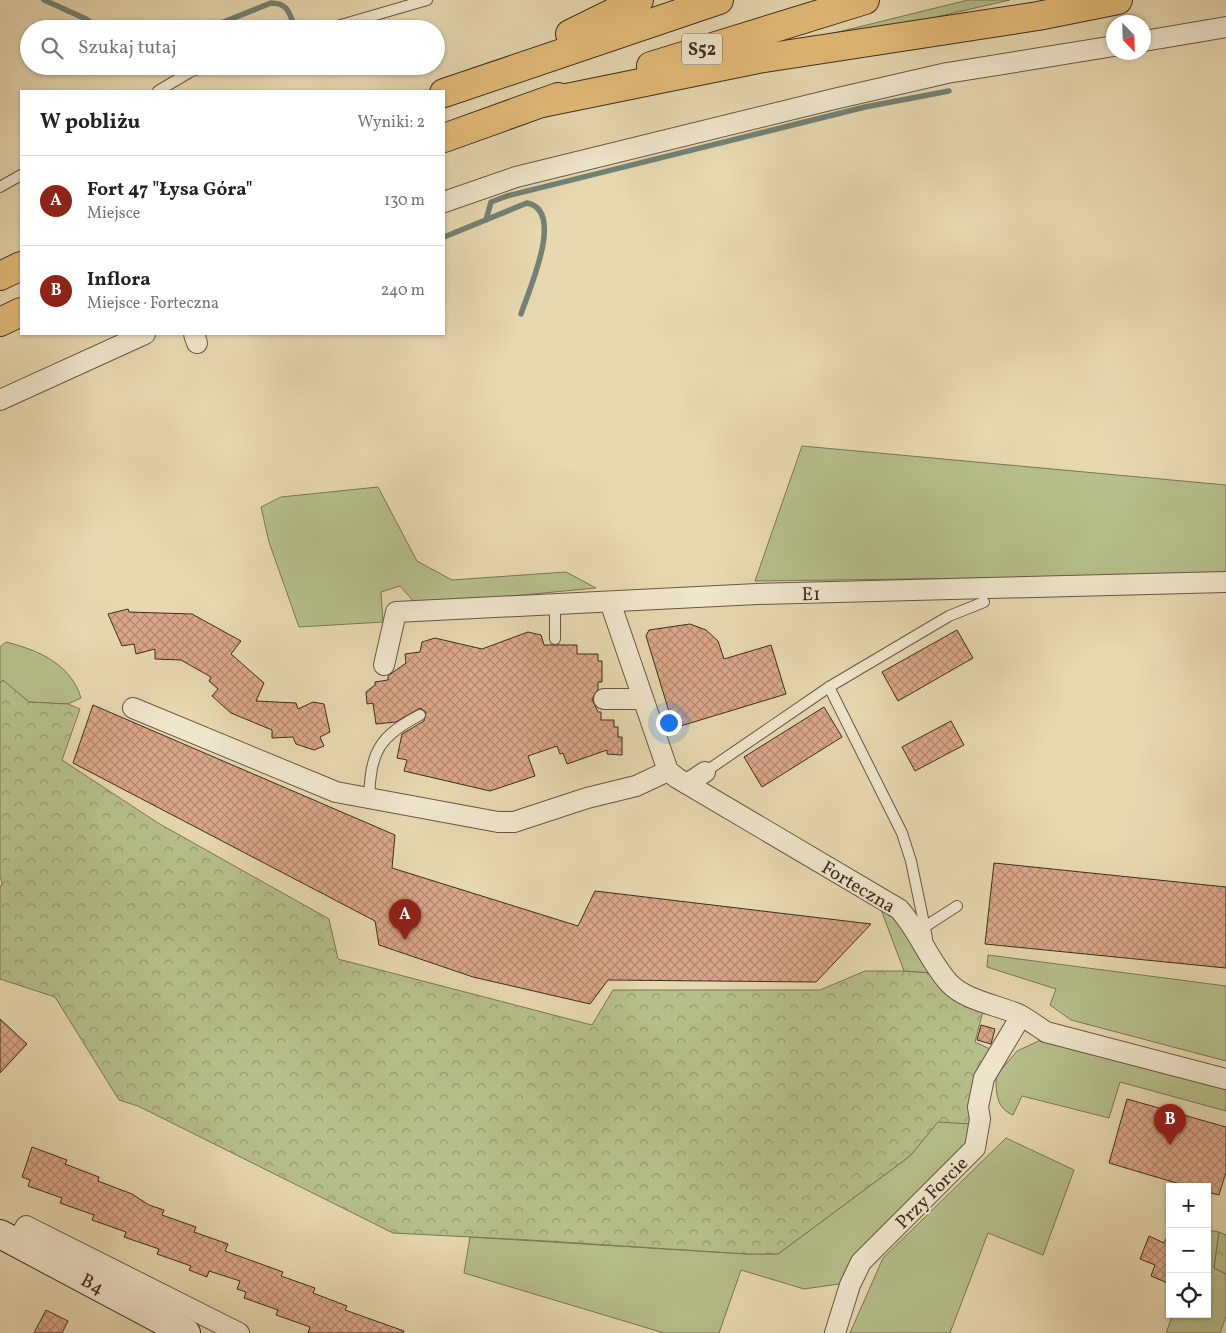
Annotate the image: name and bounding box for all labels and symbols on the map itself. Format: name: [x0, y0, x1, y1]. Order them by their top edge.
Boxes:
north arrow: [1106, 15, 1151, 60]
road number: S52: [682, 34, 722, 64]
street label: E1: [801, 582, 821, 608]
your location: [656, 710, 682, 736]
street label: Forteczna: [816, 855, 900, 920]
pin: A: [389, 899, 421, 940]
pin: B: [1154, 1104, 1186, 1145]
street label: Przy Forcie: [890, 1151, 974, 1235]
street label: B4: [76, 1268, 108, 1302]

